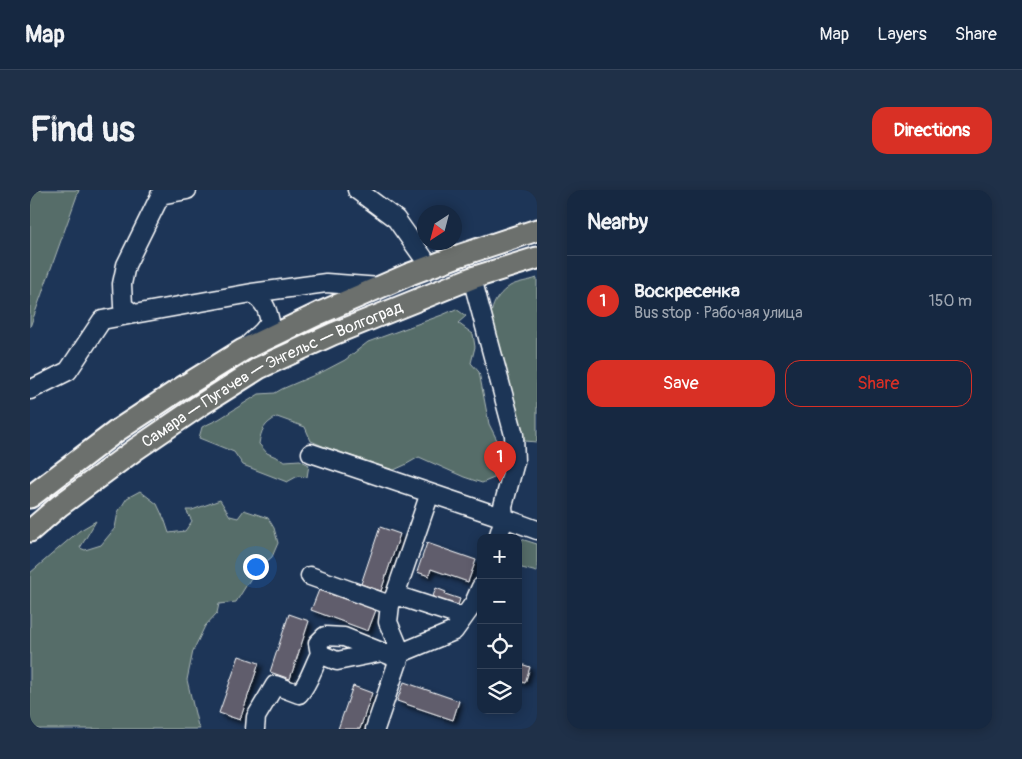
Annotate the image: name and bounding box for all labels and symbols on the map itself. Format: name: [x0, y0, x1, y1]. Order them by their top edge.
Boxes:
north arrow: [417, 205, 462, 250]
street label: Самара — Пугачев — Энгельс — Волгоград: [138, 297, 406, 452]
pin: 1: [484, 441, 516, 482]
your location: [243, 554, 269, 580]

